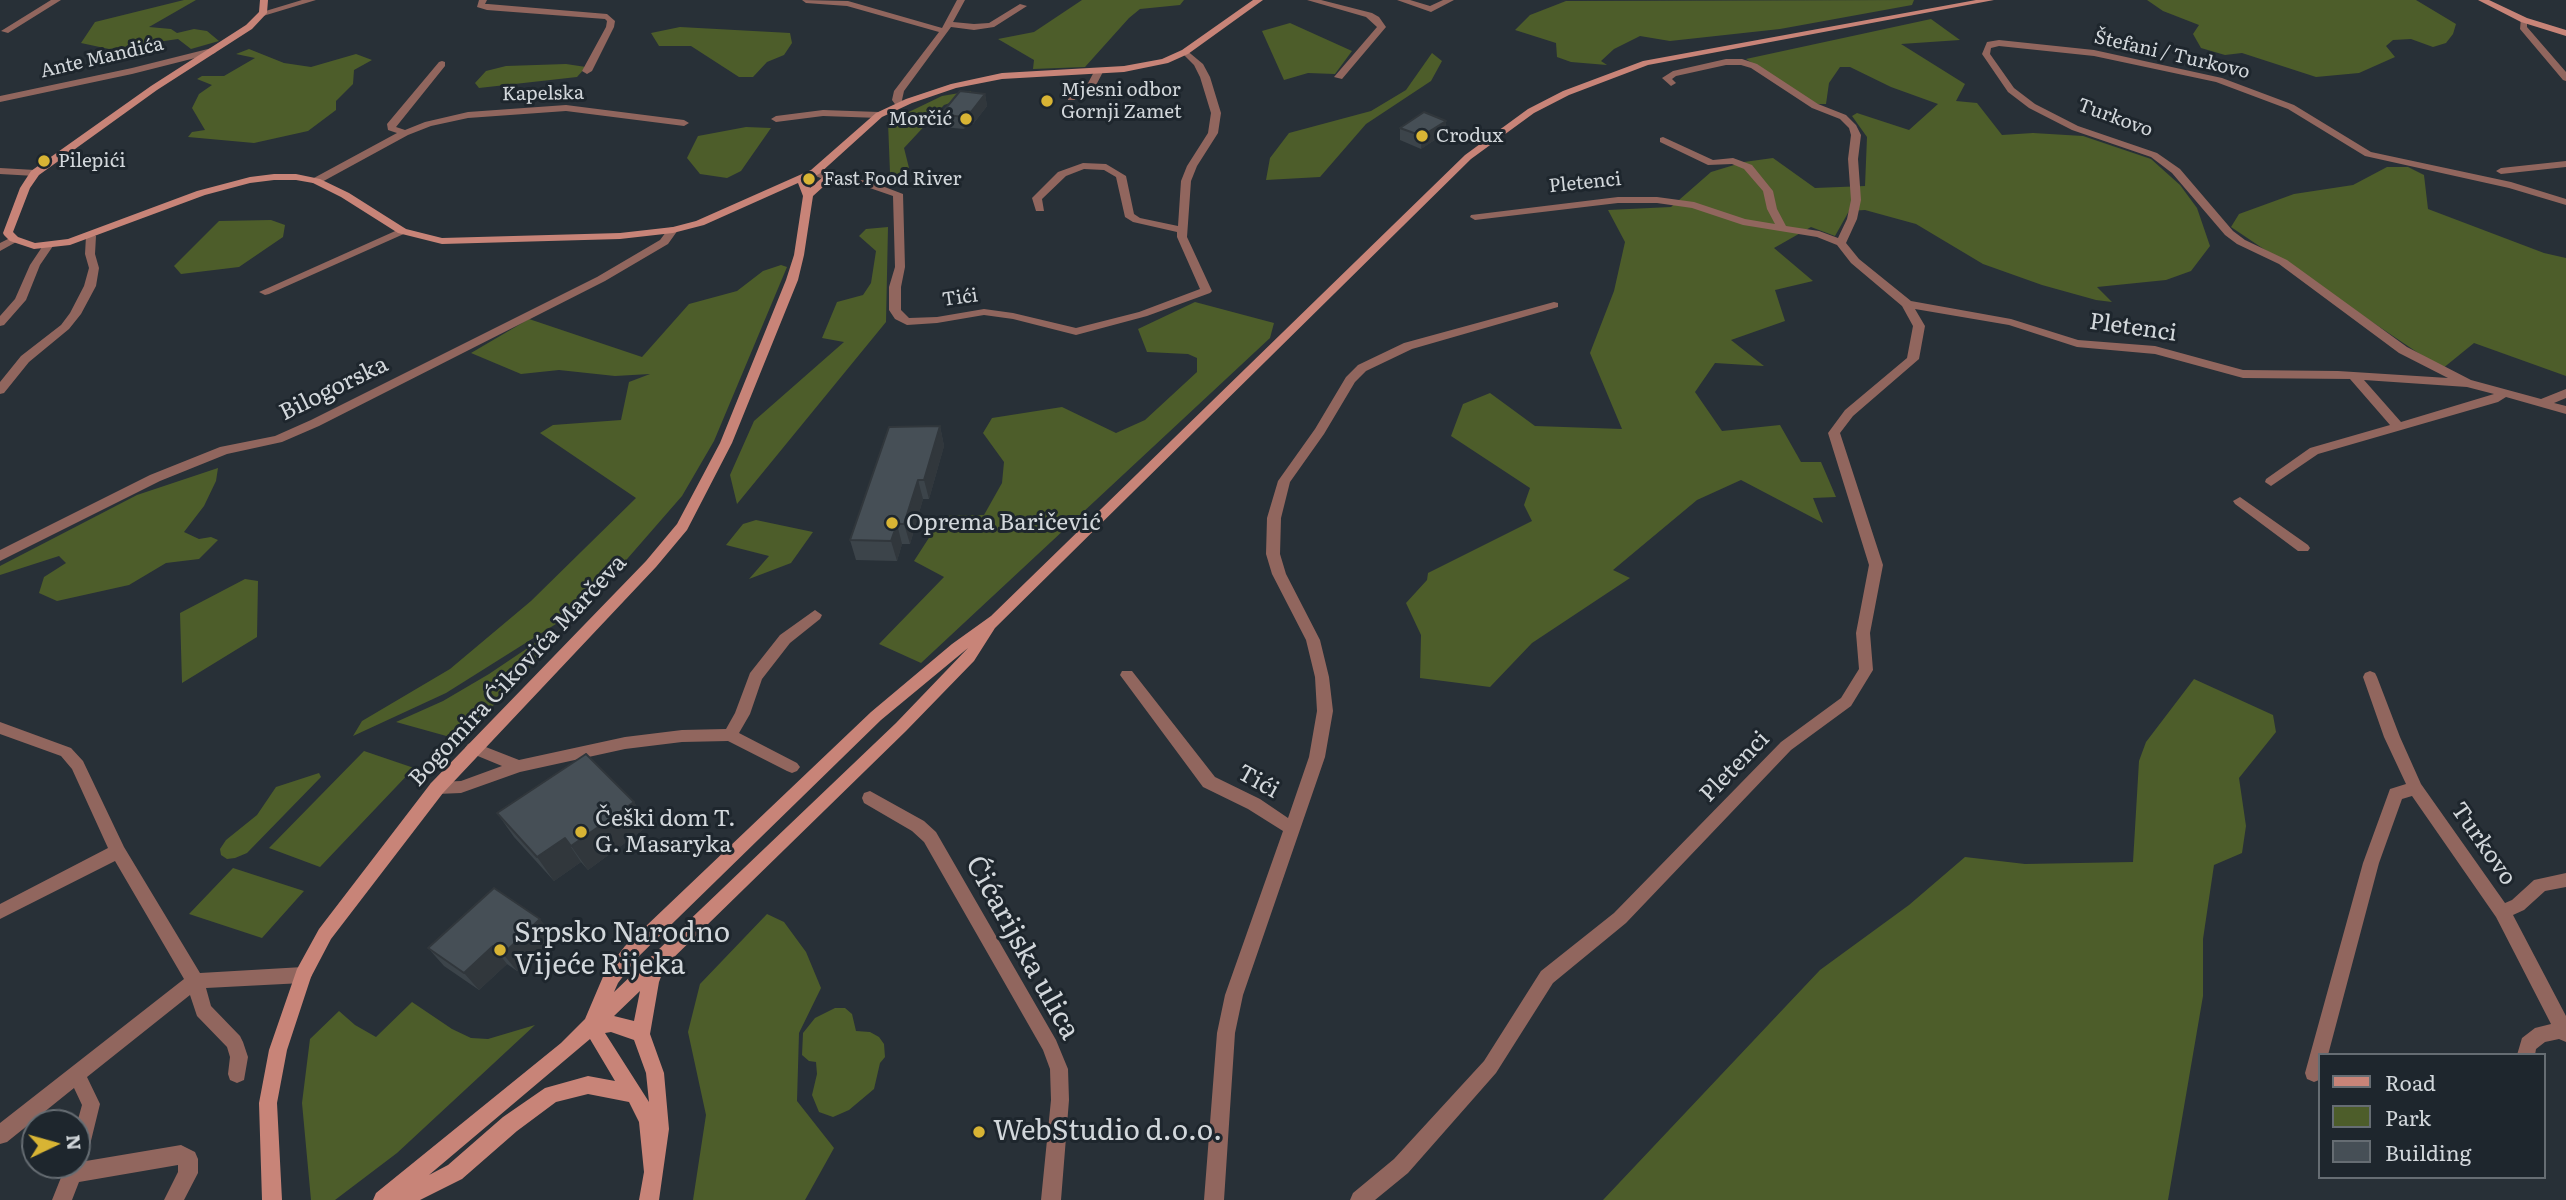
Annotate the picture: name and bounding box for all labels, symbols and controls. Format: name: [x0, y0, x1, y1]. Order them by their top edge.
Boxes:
street label: Štefani / Turkovo: [2092, 26, 2252, 84]
street label: Ante Mandića: [38, 33, 166, 83]
place label: Mjesni odbor Gornji Zamet: [1061, 79, 1182, 123]
street label: Kapelska: [502, 82, 584, 106]
marker: Mjesni odbor Gornji Zamet: [1039, 93, 1055, 109]
street label: Turkovo: [2074, 94, 2156, 142]
place label: Morčić: [888, 108, 952, 130]
marker: Morčić: [958, 111, 974, 127]
place label: Crodux: [1436, 125, 1503, 147]
marker: Crodux: [1414, 128, 1430, 144]
place label: Pilepići: [58, 150, 125, 172]
marker: Pilepići: [36, 153, 52, 169]
place label: Fast Food River: [823, 168, 961, 190]
street label: Pletenci: [1548, 168, 1622, 198]
marker: Fast Food River: [801, 171, 817, 187]
street label: Tići: [941, 284, 979, 312]
street label: Pletenci: [2087, 308, 2179, 348]
street label: Bilogorska: [275, 351, 393, 427]
place label: Oprema Baričević: [906, 509, 1101, 537]
marker: Oprema Baričević: [884, 515, 900, 531]
street label: Bogomira Ćikovića Marčeva: [403, 549, 633, 793]
street label: Pletenci: [1695, 726, 1775, 808]
street label: Tići: [1232, 759, 1284, 805]
street label: Turkovo: [2444, 797, 2522, 891]
place label: Češki dom T. G. Masaryka: [595, 805, 736, 859]
marker: Češki dom T. G. Masaryka: [573, 824, 589, 840]
street label: Ćićarijska ulica: [958, 850, 1086, 1046]
place label: Srpsko Narodno Vijeće Rijeka: [514, 917, 730, 983]
marker: Srpsko Narodno Vijeće Rijeka: [492, 942, 508, 958]
legend: [2318, 1053, 2545, 1179]
text: Road: [2385, 1066, 2436, 1097]
text: Park: [2385, 1101, 2431, 1132]
north arrow: [21, 1109, 91, 1179]
place label: WebStudio d.o.o.: [993, 1115, 1222, 1149]
marker: WebStudio d.o.o.: [971, 1124, 987, 1140]
text: N: [60, 1133, 90, 1152]
text: Building: [2385, 1136, 2471, 1167]

